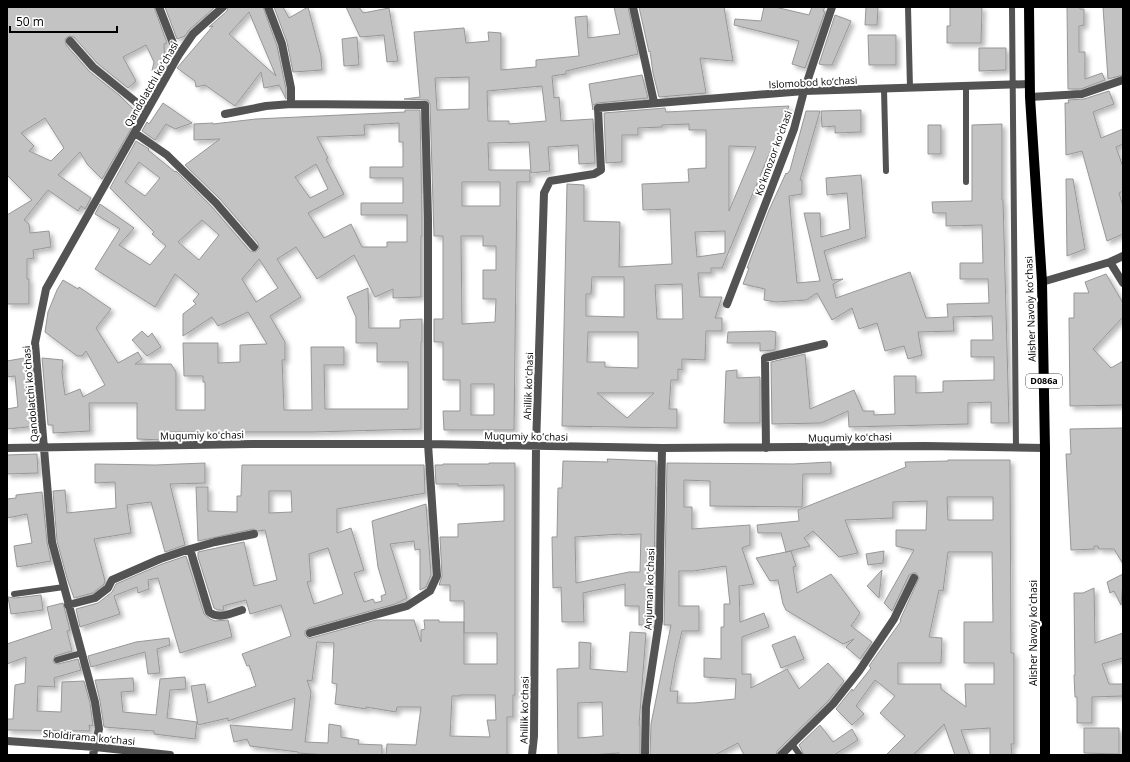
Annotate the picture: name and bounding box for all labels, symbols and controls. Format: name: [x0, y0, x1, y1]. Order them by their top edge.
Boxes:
scale bar: [10, 8, 117, 34]
text: 50 m: [16, 13, 44, 30]
street label: Qandolatchi koʻchasi: [121, 39, 181, 129]
street label: Islomobod ko‘chasi: [768, 73, 858, 91]
street label: Koʻkmozor koʻchasi: [751, 109, 795, 197]
street label: Alisher Navoiy koʻchasi: [1021, 256, 1039, 362]
street label: Qandolatchi koʻchasi: [19, 345, 41, 443]
street label: Ahillik koʻchasi: [520, 352, 536, 420]
road number: D086a: [1026, 374, 1062, 388]
street label: Muqumiy koʻchasi: [160, 427, 244, 443]
street label: Muqumiy koʻchasi: [484, 428, 568, 444]
street label: Muqumiy koʻchasi: [808, 429, 892, 445]
street label: Anjuman koʻchasi: [641, 548, 657, 630]
street label: Alisher Navoiy koʻchasi: [1026, 580, 1040, 686]
street label: Ahillik koʻchasi: [516, 676, 532, 744]
street label: Sholdirama ko‘chasi: [42, 726, 136, 748]

